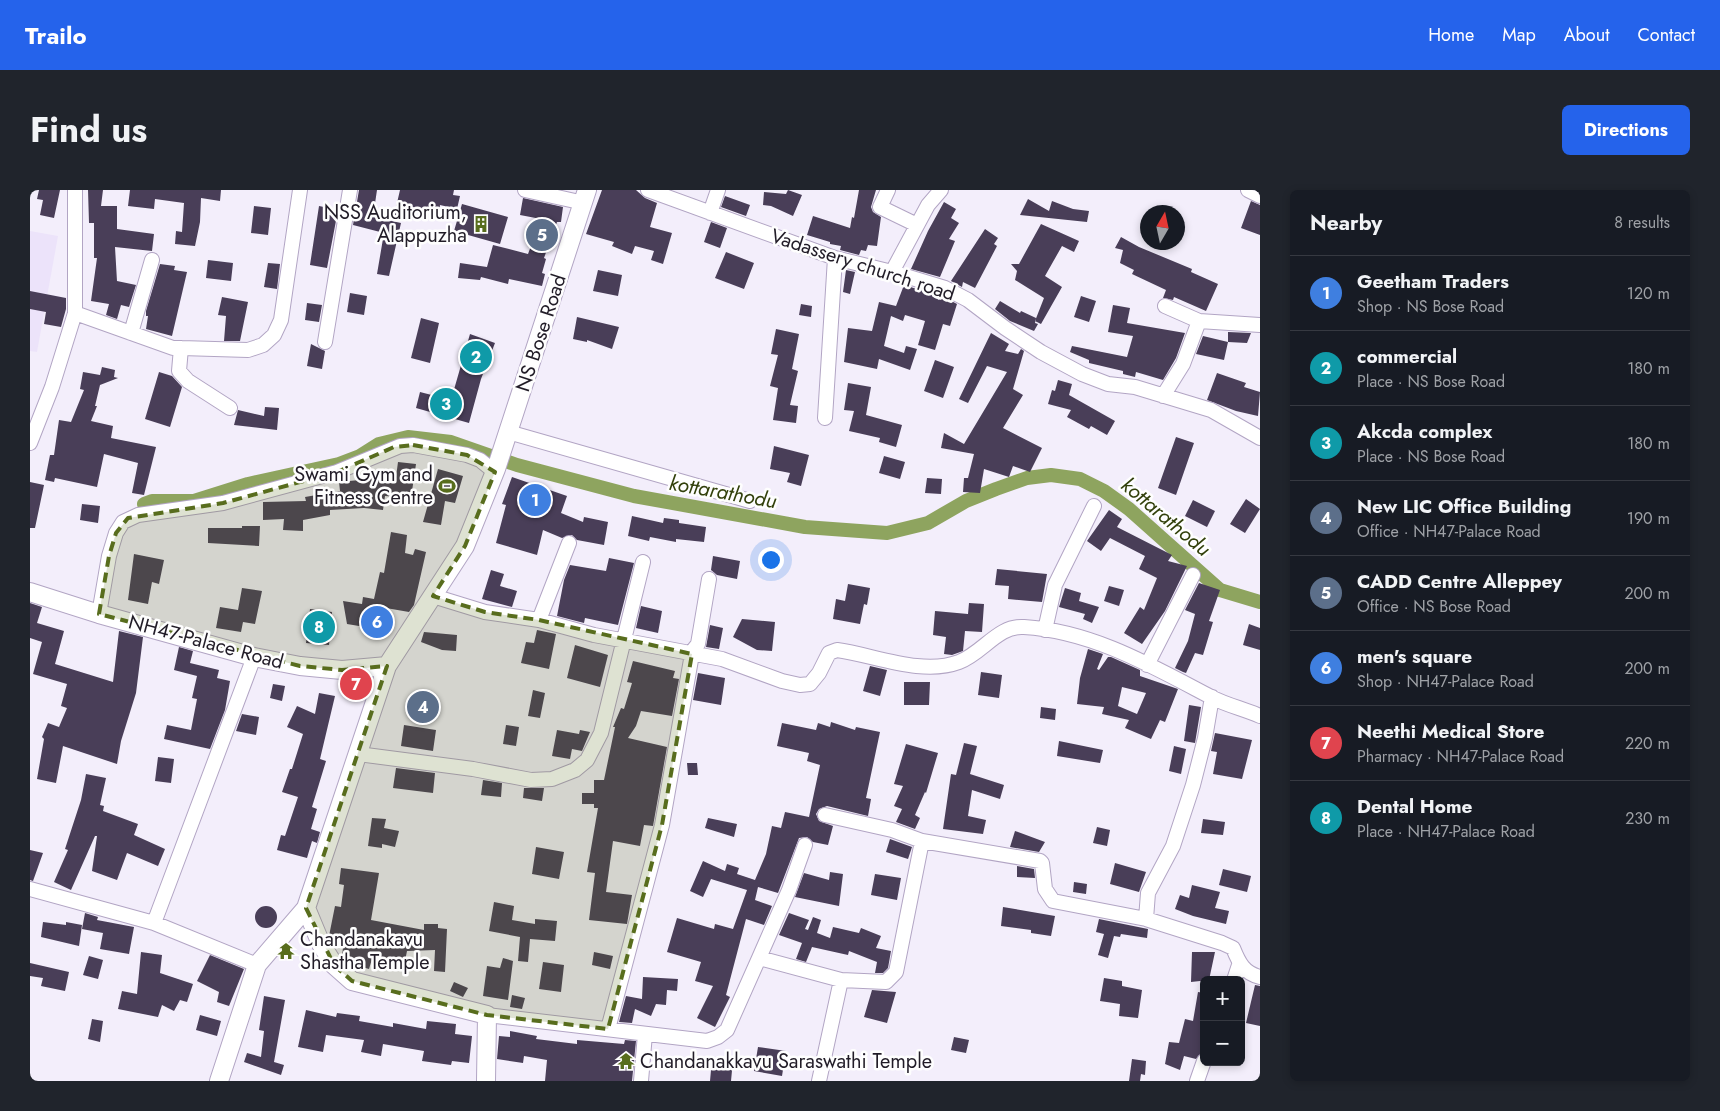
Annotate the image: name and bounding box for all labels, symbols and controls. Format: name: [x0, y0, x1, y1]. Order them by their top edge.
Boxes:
text: Trailo: [25, 18, 87, 53]
text: Home: [1428, 22, 1474, 48]
text: Map: [1502, 22, 1536, 48]
text: About: [1564, 22, 1609, 48]
text: Contact: [1637, 22, 1695, 48]
text: Find us: [30, 105, 147, 155]
button: Directions: [1562, 105, 1690, 155]
place label: NSS Auditorium, Alappuzha: [324, 198, 467, 250]
north arrow: [1140, 205, 1185, 250]
text: Nearby: [1310, 208, 1382, 238]
text: 8 results: [1614, 211, 1670, 234]
building icon: NSS Auditorium, Alappuzha: [471, 214, 491, 234]
pin: 5: [526, 216, 558, 254]
street label: Vadassery church road: [767, 222, 959, 308]
text: Geetham Traders: [1357, 268, 1509, 295]
street label: NS Bose Road: [508, 270, 574, 396]
text: 1: [1322, 282, 1330, 305]
text: 120 m: [1627, 282, 1670, 305]
text: Shop · NS Bose Road: [1357, 295, 1504, 318]
pin: 2: [460, 338, 492, 376]
text: commercial: [1357, 343, 1457, 370]
text: 2: [1321, 357, 1331, 380]
text: 180 m: [1627, 357, 1670, 380]
text: Place · NS Bose Road: [1357, 370, 1505, 393]
pin: 3: [430, 385, 462, 423]
text: Akcda complex: [1357, 418, 1492, 445]
text: 3: [1321, 432, 1331, 455]
text: 180 m: [1627, 432, 1670, 455]
text: Place · NS Bose Road: [1357, 445, 1505, 468]
place label: Swami Gym and Fitness Centre: [294, 460, 433, 512]
water label: kottarathodu: [667, 468, 779, 516]
water label: kottarathodu: [1115, 471, 1218, 564]
sports icon: Swami Gym and Fitness Centre: [437, 476, 457, 496]
pin: 1: [519, 481, 551, 519]
text: New LIC Office Building: [1357, 493, 1571, 520]
text: 4: [1320, 507, 1332, 530]
text: 190 m: [1627, 507, 1670, 530]
text: Office · NH47-Palace Road: [1357, 520, 1541, 543]
your location: [758, 547, 784, 573]
text: CADD Centre Alleppey: [1357, 568, 1562, 595]
text: 5: [1321, 582, 1331, 605]
text: 200 m: [1624, 582, 1670, 605]
text: Office · NS Bose Road: [1357, 595, 1511, 618]
pin: 6: [361, 603, 393, 641]
street label: NH47-Palace Road: [125, 607, 287, 677]
pin: 8: [303, 608, 335, 646]
text: men's square: [1357, 643, 1472, 670]
text: 6: [1321, 657, 1331, 680]
text: 200 m: [1624, 657, 1670, 680]
pin: 7: [340, 665, 372, 703]
text: Shop · NH47-Palace Road: [1357, 670, 1534, 693]
pin: 4: [407, 688, 439, 726]
text: Neethi Medical Store: [1357, 718, 1544, 745]
text: 7: [1321, 732, 1331, 755]
text: 220 m: [1625, 732, 1670, 755]
text: Pharmacy · NH47-Palace Road: [1357, 745, 1564, 768]
text: Dental Home: [1357, 793, 1472, 820]
text: 8: [1321, 807, 1331, 830]
text: 230 m: [1625, 807, 1670, 830]
text: Place · NH47-Palace Road: [1357, 820, 1535, 843]
place label: Chandanakavu Shastha Temple: [300, 925, 430, 977]
temple icon: Chandanakavu Shastha Temple: [276, 941, 296, 961]
map controls: [1200, 976, 1245, 1066]
button: +: [1200, 976, 1245, 1021]
button: −: [1200, 1021, 1245, 1066]
place label: Chandanakkavu Saraswathi Temple: [640, 1047, 932, 1076]
temple icon: Chandanakkavu Saraswathi Temple: [616, 1051, 636, 1071]

